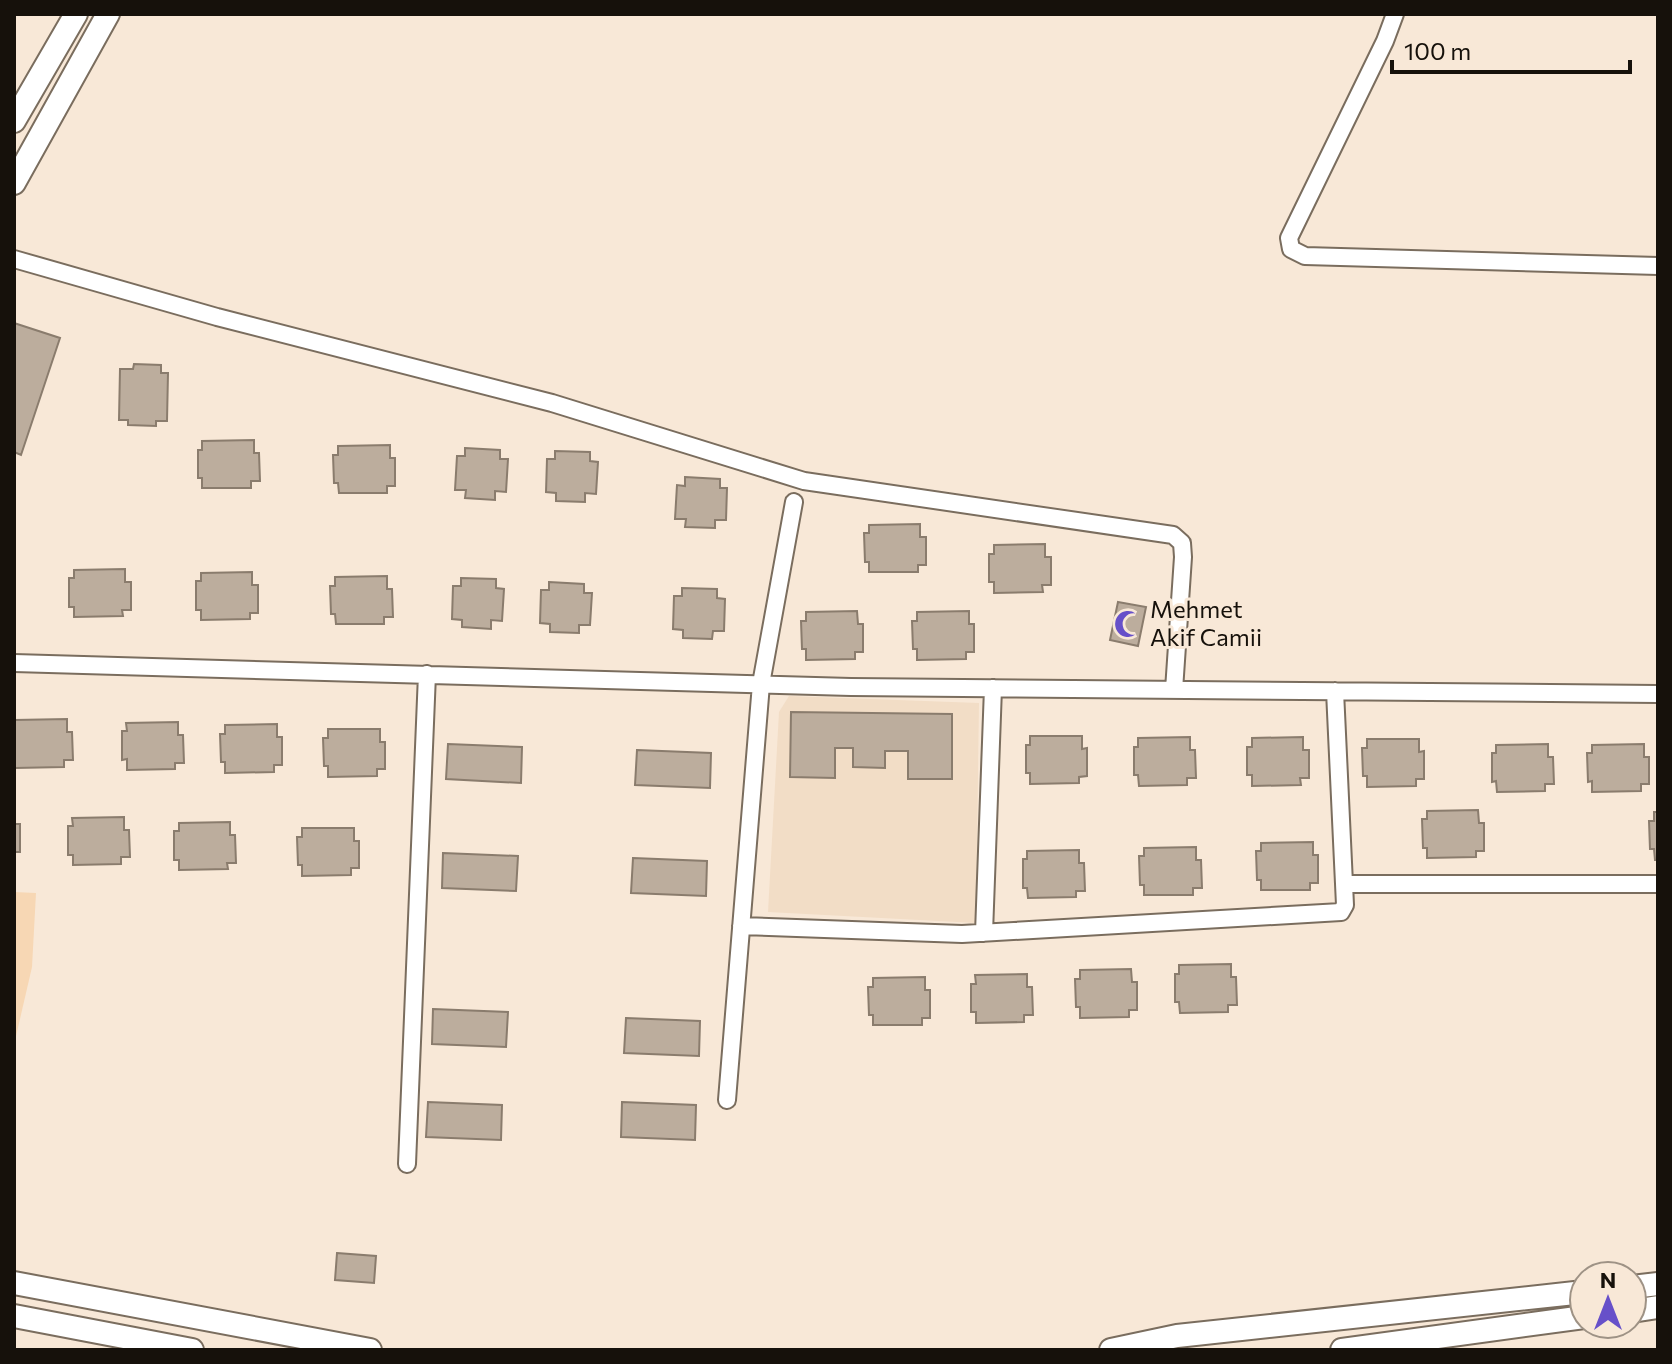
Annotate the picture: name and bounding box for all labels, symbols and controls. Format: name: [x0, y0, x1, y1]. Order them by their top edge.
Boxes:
scale bar: [1392, 24, 1630, 74]
text: 100 m: [1404, 36, 1471, 65]
place label: Mehmet Akif Camii: [1150, 594, 1262, 651]
mosque icon: Mehmet Akif Camii: [1113, 609, 1143, 639]
north arrow: [1568, 1260, 1648, 1340]
text: N: [1600, 1266, 1616, 1293]

